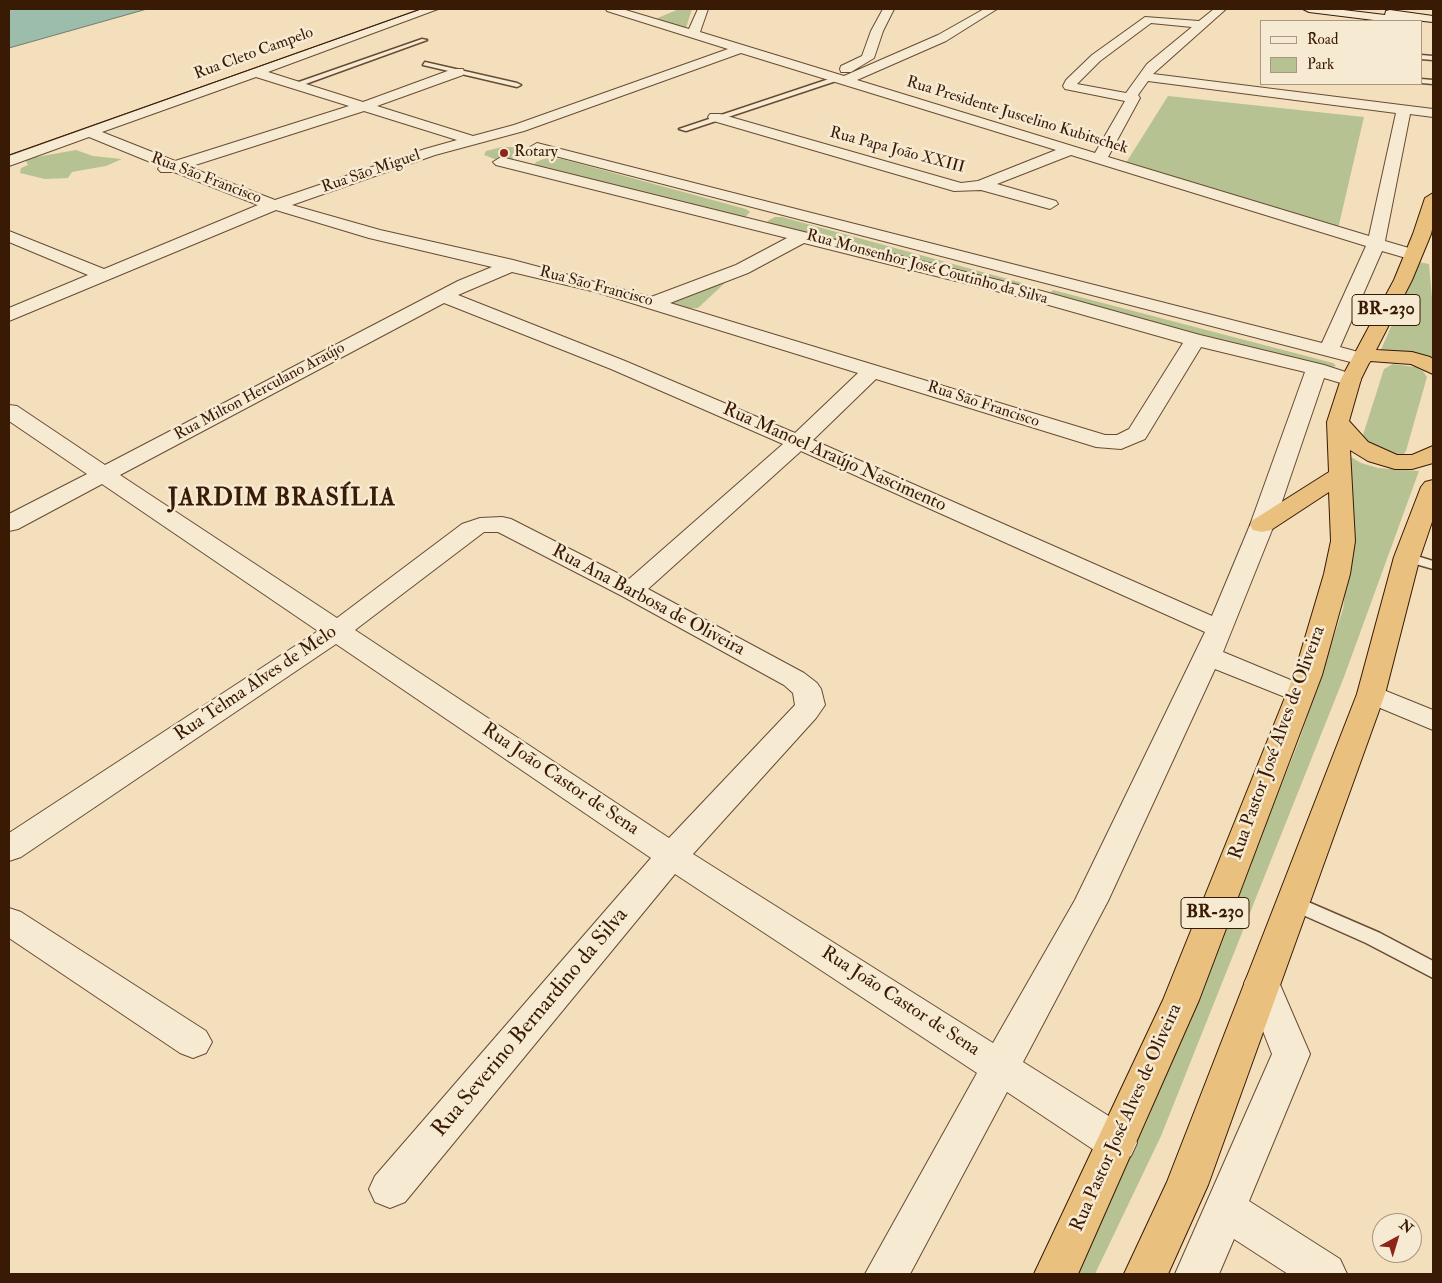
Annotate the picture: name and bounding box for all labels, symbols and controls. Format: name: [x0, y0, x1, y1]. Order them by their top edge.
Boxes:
legend: [1260, 20, 1422, 85]
street label: Rua Cleto Campelo: [192, 24, 316, 84]
text: Road: [1307, 30, 1338, 49]
text: Park: [1307, 55, 1334, 74]
street label: Rua Presidente Juscelino Kubitschek: [904, 73, 1130, 159]
street label: Rua Papa João XXIII: [827, 124, 967, 178]
place label: Rotary: [514, 143, 558, 163]
street label: Rua São Miguel: [319, 146, 423, 198]
marker: Rotary: [498, 147, 510, 159]
street label: Rua São Francisco: [148, 149, 264, 209]
street label: Rua Monsenhor José Coutinho da Silva: [804, 226, 1050, 310]
street label: Rua São Francisco: [537, 263, 655, 311]
road number: BR-230: [1352, 294, 1420, 326]
street label: Rua Milton Herculano Araújo: [171, 339, 349, 445]
street label: Rua São Francisco: [925, 378, 1041, 432]
street label: Rua Manoel Araújo Nascimento: [719, 398, 949, 518]
district label: JARDIM BRASÍLIA: [166, 486, 398, 514]
street label: Rua Ana Barbosa de Oliveira: [548, 540, 748, 662]
street label: Rua Telma Alves de Melo: [171, 621, 341, 747]
street label: Rua Pastor José Alves de Oliveira: [1225, 623, 1331, 863]
street label: Rua João Castor de Sena: [477, 719, 643, 841]
road number: BR-230: [1181, 898, 1249, 928]
street label: Rua Severino Bernardino da Silva: [427, 903, 635, 1143]
street label: Rua João Castor de Sena: [816, 942, 984, 1062]
street label: Rua Pastor José Alves de Oliveira: [1066, 1001, 1188, 1235]
north arrow: [1372, 1213, 1422, 1263]
text: N: [1396, 1216, 1416, 1237]

